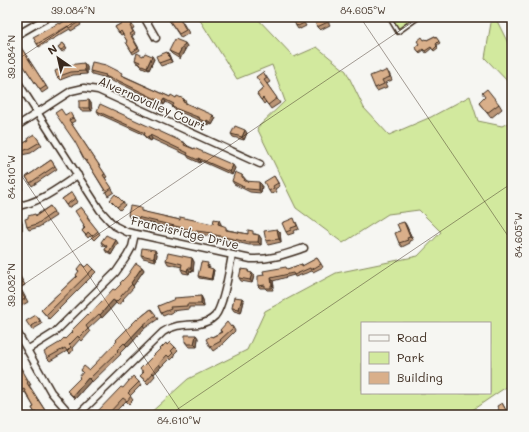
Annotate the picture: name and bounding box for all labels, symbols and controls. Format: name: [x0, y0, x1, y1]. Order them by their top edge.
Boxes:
text: 39.084°N: [51, 3, 95, 17]
text: 84.605°W: [340, 3, 386, 17]
text: 39.084°N: [4, 35, 18, 79]
north arrow: [38, 38, 78, 78]
text: N: [44, 41, 60, 58]
street label: Alvernovalley Court: [96, 72, 209, 134]
text: 84.610°W: [4, 155, 18, 199]
street label: Francisridge Drive: [130, 212, 241, 252]
text: 84.605°W: [511, 212, 525, 258]
text: 39.082°N: [4, 263, 18, 307]
legend: [361, 322, 491, 394]
text: Road: [397, 329, 427, 345]
text: Park: [397, 349, 424, 365]
text: Building: [397, 369, 443, 385]
text: 84.610°W: [157, 413, 201, 427]

